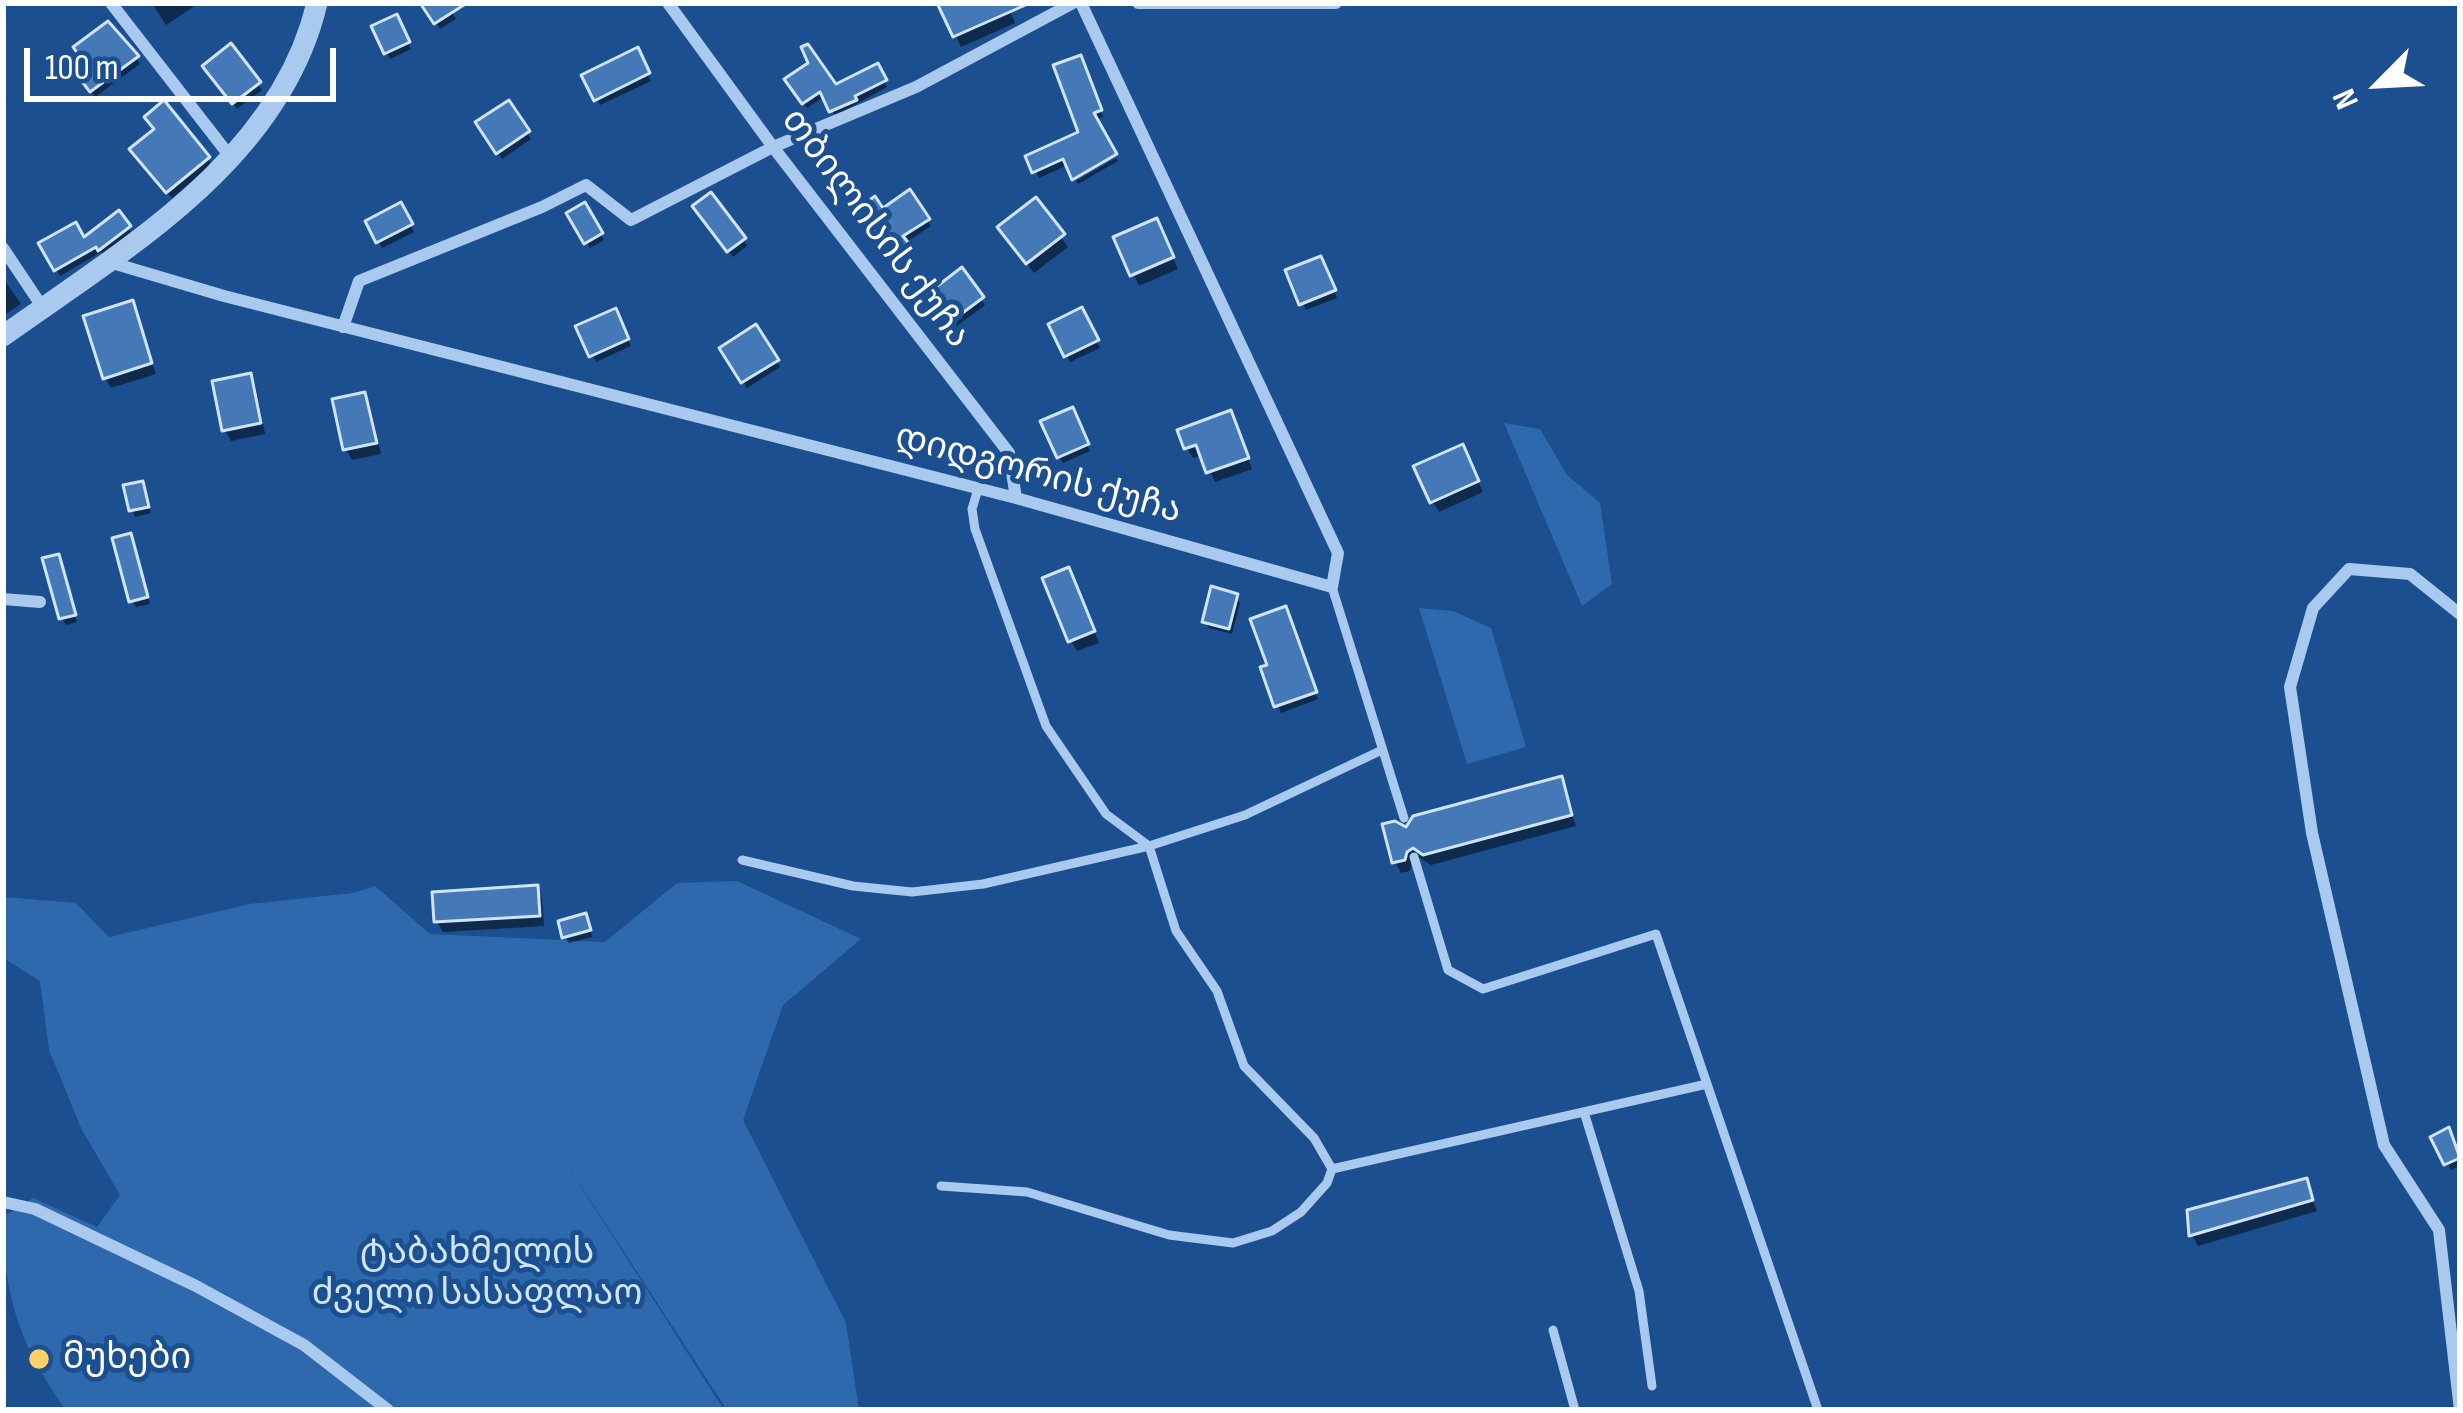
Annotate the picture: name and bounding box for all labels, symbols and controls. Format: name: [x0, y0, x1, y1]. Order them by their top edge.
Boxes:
scale bar: [30, 24, 342, 98]
north arrow: [2319, 24, 2439, 144]
text: 100 m: [45, 47, 119, 90]
text: N: [2324, 82, 2368, 115]
street label: თბილისის ქუჩა: [771, 101, 979, 357]
street label: დიდგორის ქუჩა: [890, 416, 1186, 534]
park label: ტაბახმელის ძველი სასაფლაო: [312, 1232, 642, 1317]
place label: მუხები: [63, 1337, 191, 1381]
marker: მუხები: [26, 1346, 52, 1372]

